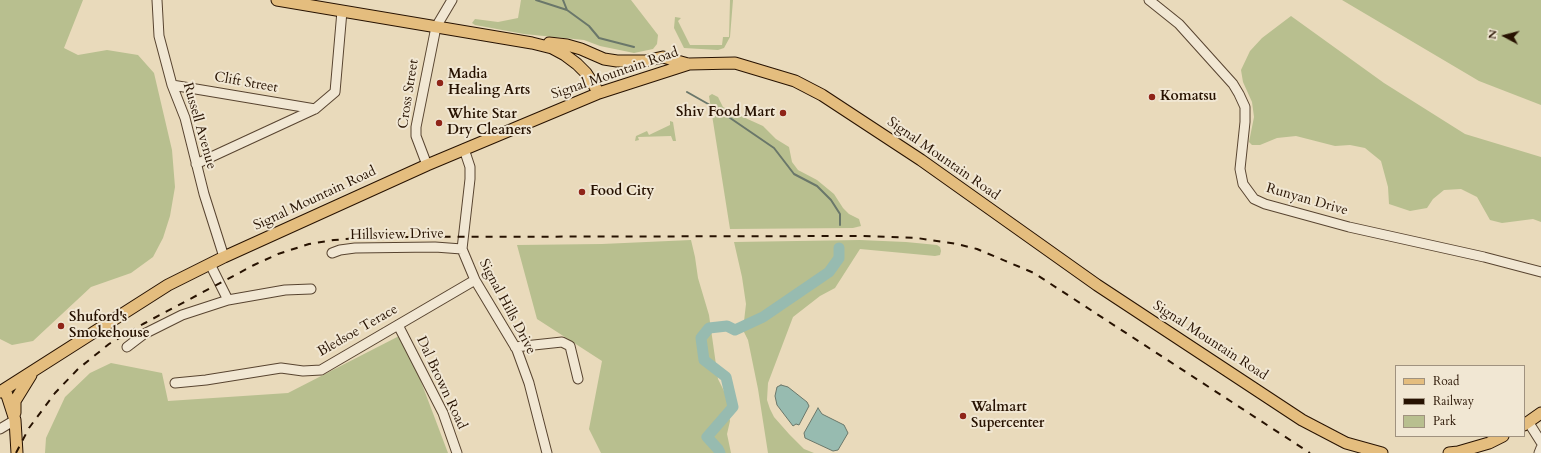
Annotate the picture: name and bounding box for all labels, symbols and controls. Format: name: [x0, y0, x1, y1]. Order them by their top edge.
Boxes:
north arrow: [1485, 16, 1525, 56]
text: N: [1485, 29, 1501, 40]
street label: Signal Mountain Road: [549, 44, 681, 104]
street label: Cross Street: [395, 58, 423, 130]
place label: Madia Healing Arts: [448, 67, 530, 100]
street label: Clift Street: [213, 69, 279, 97]
marker: Madia Healing Arts: [435, 78, 445, 88]
street label: Russell Avenue: [179, 81, 219, 171]
place label: Komatsu: [1160, 89, 1217, 105]
marker: Komatsu: [1147, 92, 1157, 102]
place label: Shiv Food Mart: [676, 105, 775, 121]
place label: White Star Dry Cleaners: [447, 107, 531, 140]
marker: Shiv Food Mart: [778, 108, 788, 118]
street label: Signal Mountain Road: [884, 114, 1002, 204]
marker: White Star Dry Cleaners: [434, 118, 444, 128]
street label: Signal Mountain Road: [251, 163, 379, 235]
street label: Runyan Drive: [1264, 180, 1350, 220]
place label: Food City: [590, 184, 654, 200]
marker: Food City: [577, 187, 587, 197]
street label: Hillsview Drive: [350, 226, 444, 244]
street label: Signal Hills Drive: [475, 257, 539, 357]
street label: Signal Mountain Road: [1149, 298, 1271, 384]
street label: Bledsoe Terace: [315, 301, 401, 361]
place label: Shuford's Smokehouse: [69, 310, 150, 342]
marker: Shuford's Smokehouse: [56, 321, 66, 331]
street label: Dal Brown Road: [412, 334, 470, 432]
legend: [1395, 365, 1525, 437]
text: Road: [1433, 373, 1459, 389]
text: Railway: [1433, 393, 1474, 409]
place label: Walmart Supercenter: [971, 400, 1044, 432]
marker: Walmart Supercenter: [958, 411, 968, 421]
text: Park: [1433, 413, 1456, 429]

